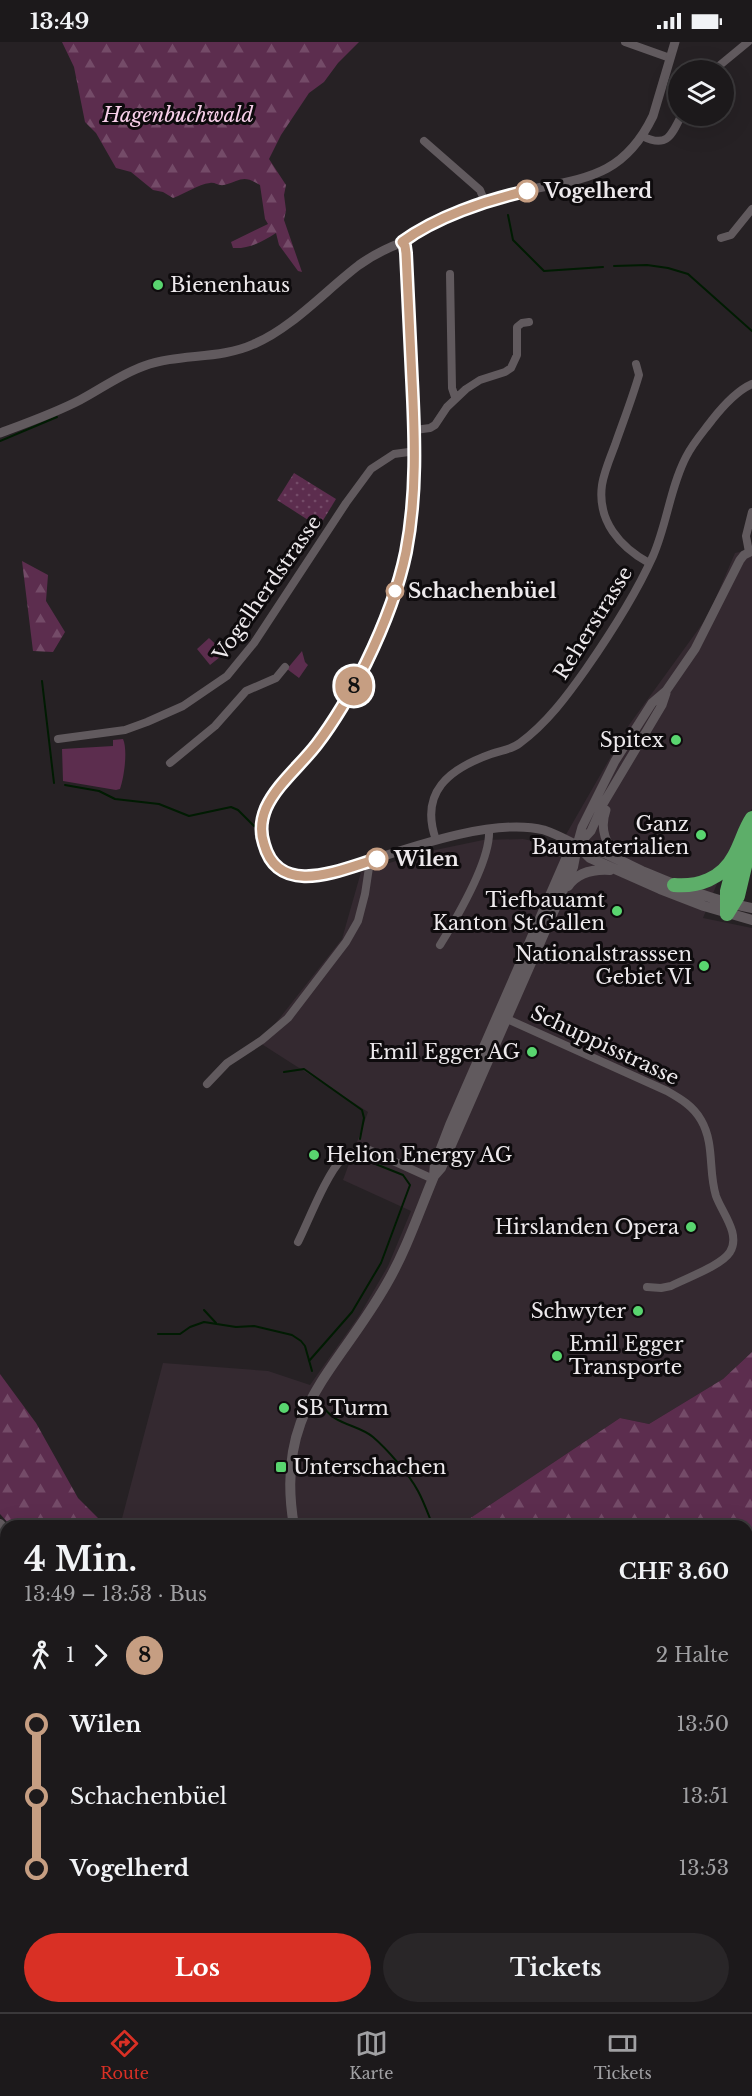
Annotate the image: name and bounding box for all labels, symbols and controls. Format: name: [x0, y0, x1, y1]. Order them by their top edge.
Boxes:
text: 13:49: [30, 8, 89, 35]
map controls: [668, 60, 734, 126]
button: layers: [668, 60, 734, 126]
park label: Hagenbuchwald: [102, 103, 253, 127]
place label: Vogelherd: [543, 179, 652, 203]
marker: Vogelherd: [516, 180, 538, 202]
place label: Bienenhaus: [170, 273, 290, 297]
marker: Bienenhaus: [151, 278, 165, 292]
street label: Vogelherdstrasse: [207, 511, 326, 666]
street label: Reherstrasse: [549, 562, 637, 684]
place label: Schachenbüel: [408, 579, 557, 603]
marker: Schachenbüel: [386, 582, 404, 600]
line badge: 8: [334, 666, 374, 706]
text: 8: [347, 673, 361, 699]
place label: Spitex: [600, 728, 664, 752]
marker: Spitex: [669, 733, 683, 747]
place label: Ganz Baumaterialien: [532, 812, 689, 859]
marker: Ganz Baumaterialien: [694, 828, 708, 842]
place label: Wilen: [393, 847, 459, 871]
marker: Wilen: [366, 848, 388, 870]
place label: Tiefbauamt Kanton St.Gallen: [432, 888, 605, 935]
marker: Tiefbauamt Kanton St.Gallen: [610, 904, 624, 918]
place label: Nationalstrasssen Gebiet VI: [515, 942, 692, 989]
marker: Nationalstrasssen Gebiet VI: [697, 959, 711, 973]
street label: Schuppisstrasse: [527, 1000, 683, 1090]
place label: Emil Egger AG: [369, 1040, 520, 1064]
marker: Emil Egger AG: [525, 1045, 539, 1059]
place label: Helion Energy AG: [326, 1143, 512, 1167]
marker: Helion Energy AG: [307, 1148, 321, 1162]
place label: Hirslanden Opera: [495, 1215, 680, 1239]
marker: Hirslanden Opera: [684, 1220, 698, 1234]
place label: Schwyter: [531, 1299, 626, 1323]
marker: Schwyter: [631, 1304, 645, 1318]
place label: Emil Egger Transporte: [569, 1332, 684, 1379]
marker: Emil Egger Transporte: [550, 1349, 564, 1363]
place label: SB Turm: [296, 1396, 389, 1420]
marker: SB Turm: [277, 1401, 291, 1415]
place label: Unterschachen: [293, 1455, 446, 1479]
marker: Unterschachen: [274, 1460, 288, 1474]
text: 4 Min.: [24, 1539, 137, 1580]
text: CHF 3.60: [619, 1558, 729, 1585]
text: 13:49 – 13:53 · Bus: [24, 1582, 207, 1606]
icon: walk: [24, 1639, 57, 1672]
icon: forward: [84, 1639, 117, 1672]
text: 8: [138, 1642, 151, 1668]
text: 1: [66, 1643, 75, 1667]
text: 2 Halte: [656, 1643, 729, 1667]
text: Wilen: [70, 1711, 141, 1738]
text: 13:50: [676, 1712, 729, 1736]
text: Schachenbüel: [70, 1783, 227, 1810]
text: 13:51: [682, 1784, 729, 1808]
text: Vogelherd: [70, 1855, 189, 1882]
text: 13:53: [678, 1856, 729, 1880]
button: Los: [24, 1933, 371, 2002]
button: Tickets: [383, 1933, 729, 2002]
tab: Route: [100, 2027, 149, 2083]
tab: Karte: [349, 2027, 393, 2083]
tab: Tickets: [594, 2027, 652, 2083]

